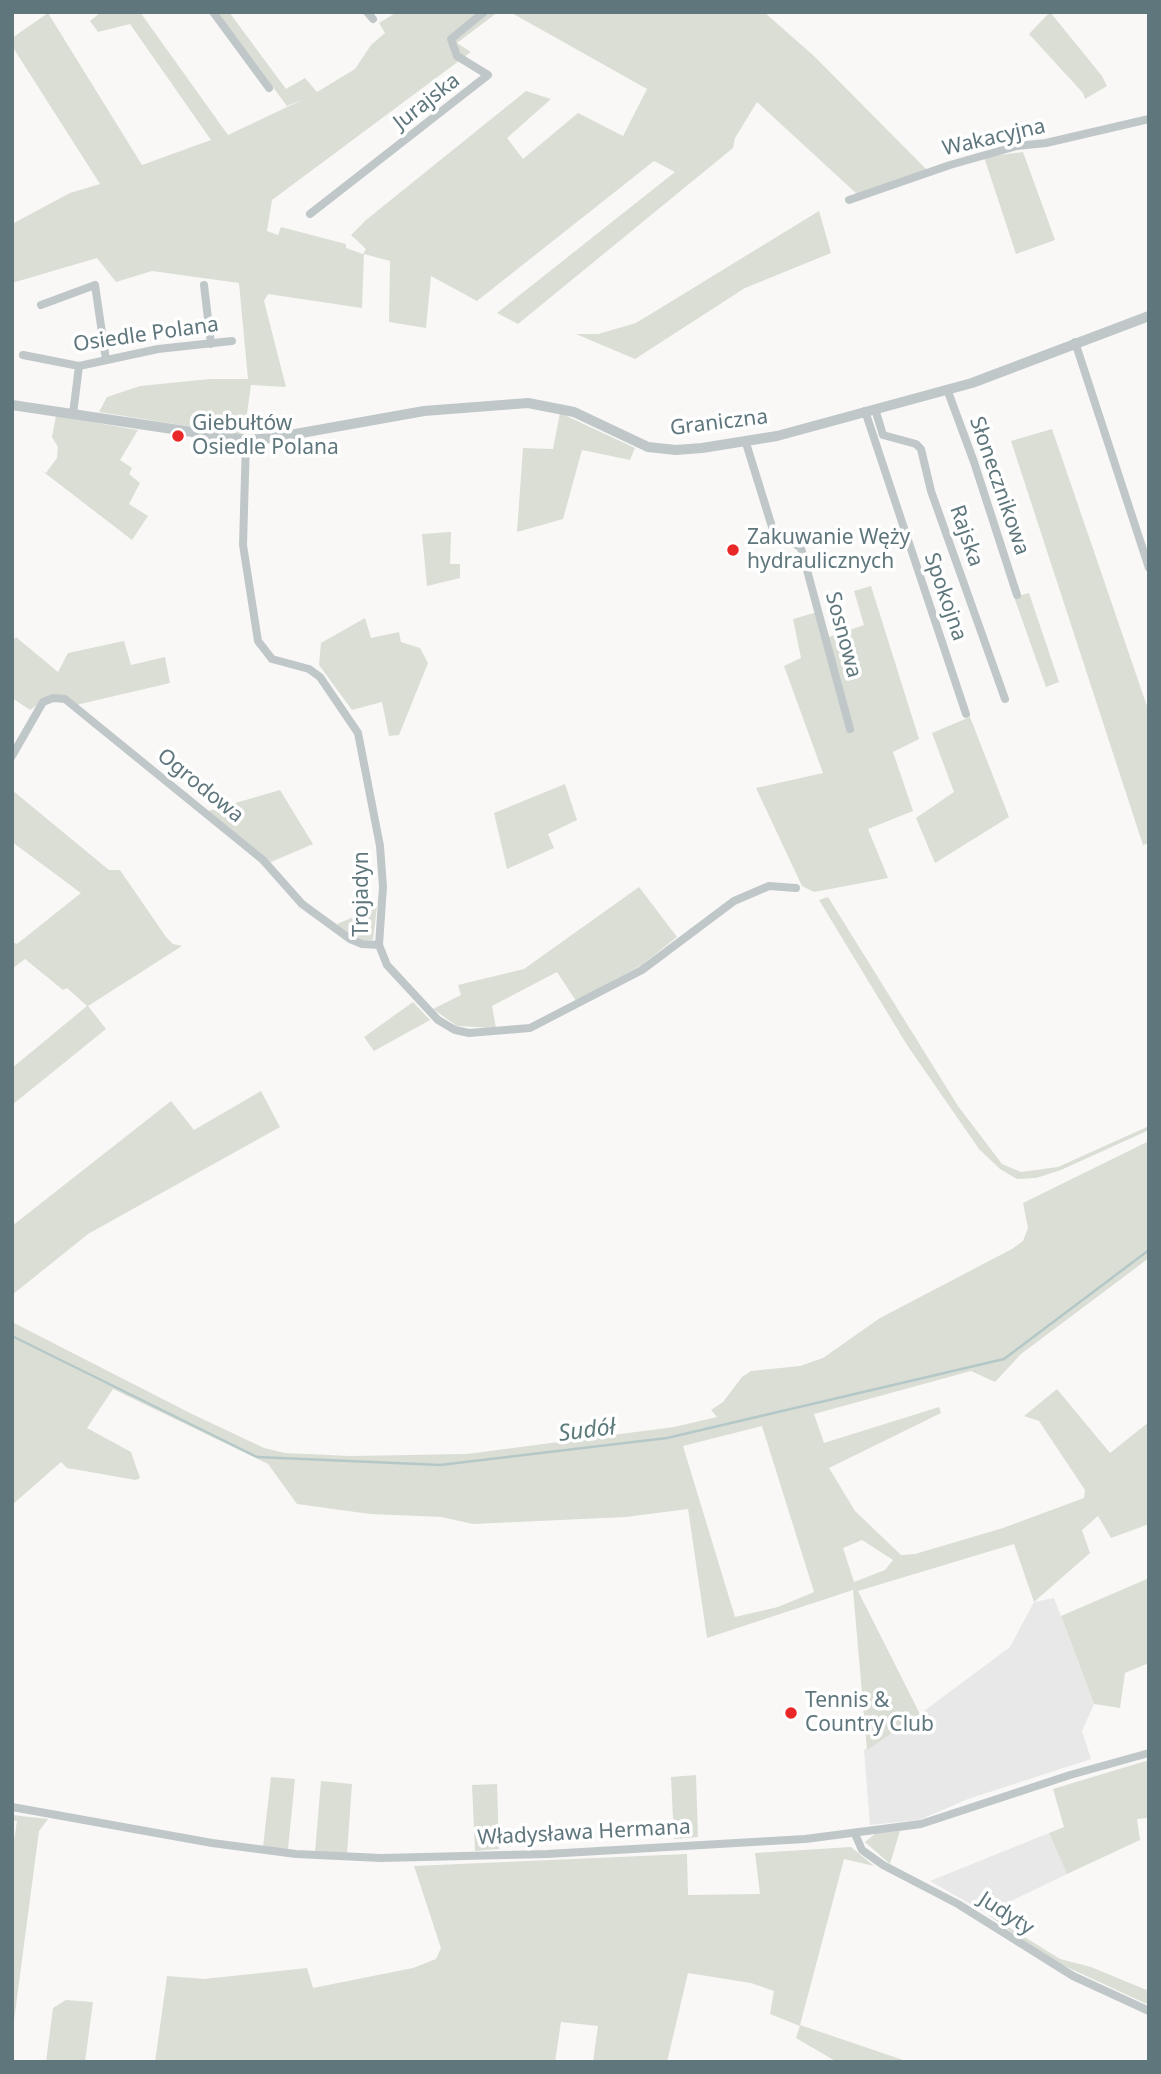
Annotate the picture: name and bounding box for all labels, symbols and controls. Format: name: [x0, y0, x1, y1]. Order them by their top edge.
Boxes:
street label: Jurajska: [389, 68, 465, 136]
street label: Wakacyjna: [940, 114, 1048, 162]
street label: Osiedle Polana: [72, 312, 220, 358]
street label: Graniczna: [669, 404, 769, 442]
place label: Giebułtów Osiedle Polana: [192, 411, 339, 461]
street label: Słonecznikowa: [964, 414, 1034, 558]
marker: Giebułtów Osiedle Polana: [170, 428, 186, 444]
street label: Rajska: [944, 502, 988, 570]
place label: Zakuwanie Węży hydraulicznych: [747, 525, 910, 575]
marker: Zakuwanie Węży hydraulicznych: [725, 542, 741, 558]
street label: Spokojna: [918, 550, 972, 644]
street label: Sosnowa: [819, 589, 867, 681]
street label: Ogrodowa: [152, 744, 248, 828]
street label: Trojadyn: [349, 851, 375, 937]
water label: Sudół: [557, 1414, 617, 1448]
place label: Tennis & Country Club: [805, 1688, 934, 1738]
marker: Tennis & Country Club: [783, 1705, 799, 1721]
street label: Władysława Hermana: [477, 1815, 691, 1851]
street label: Judyty: [974, 1887, 1038, 1941]

